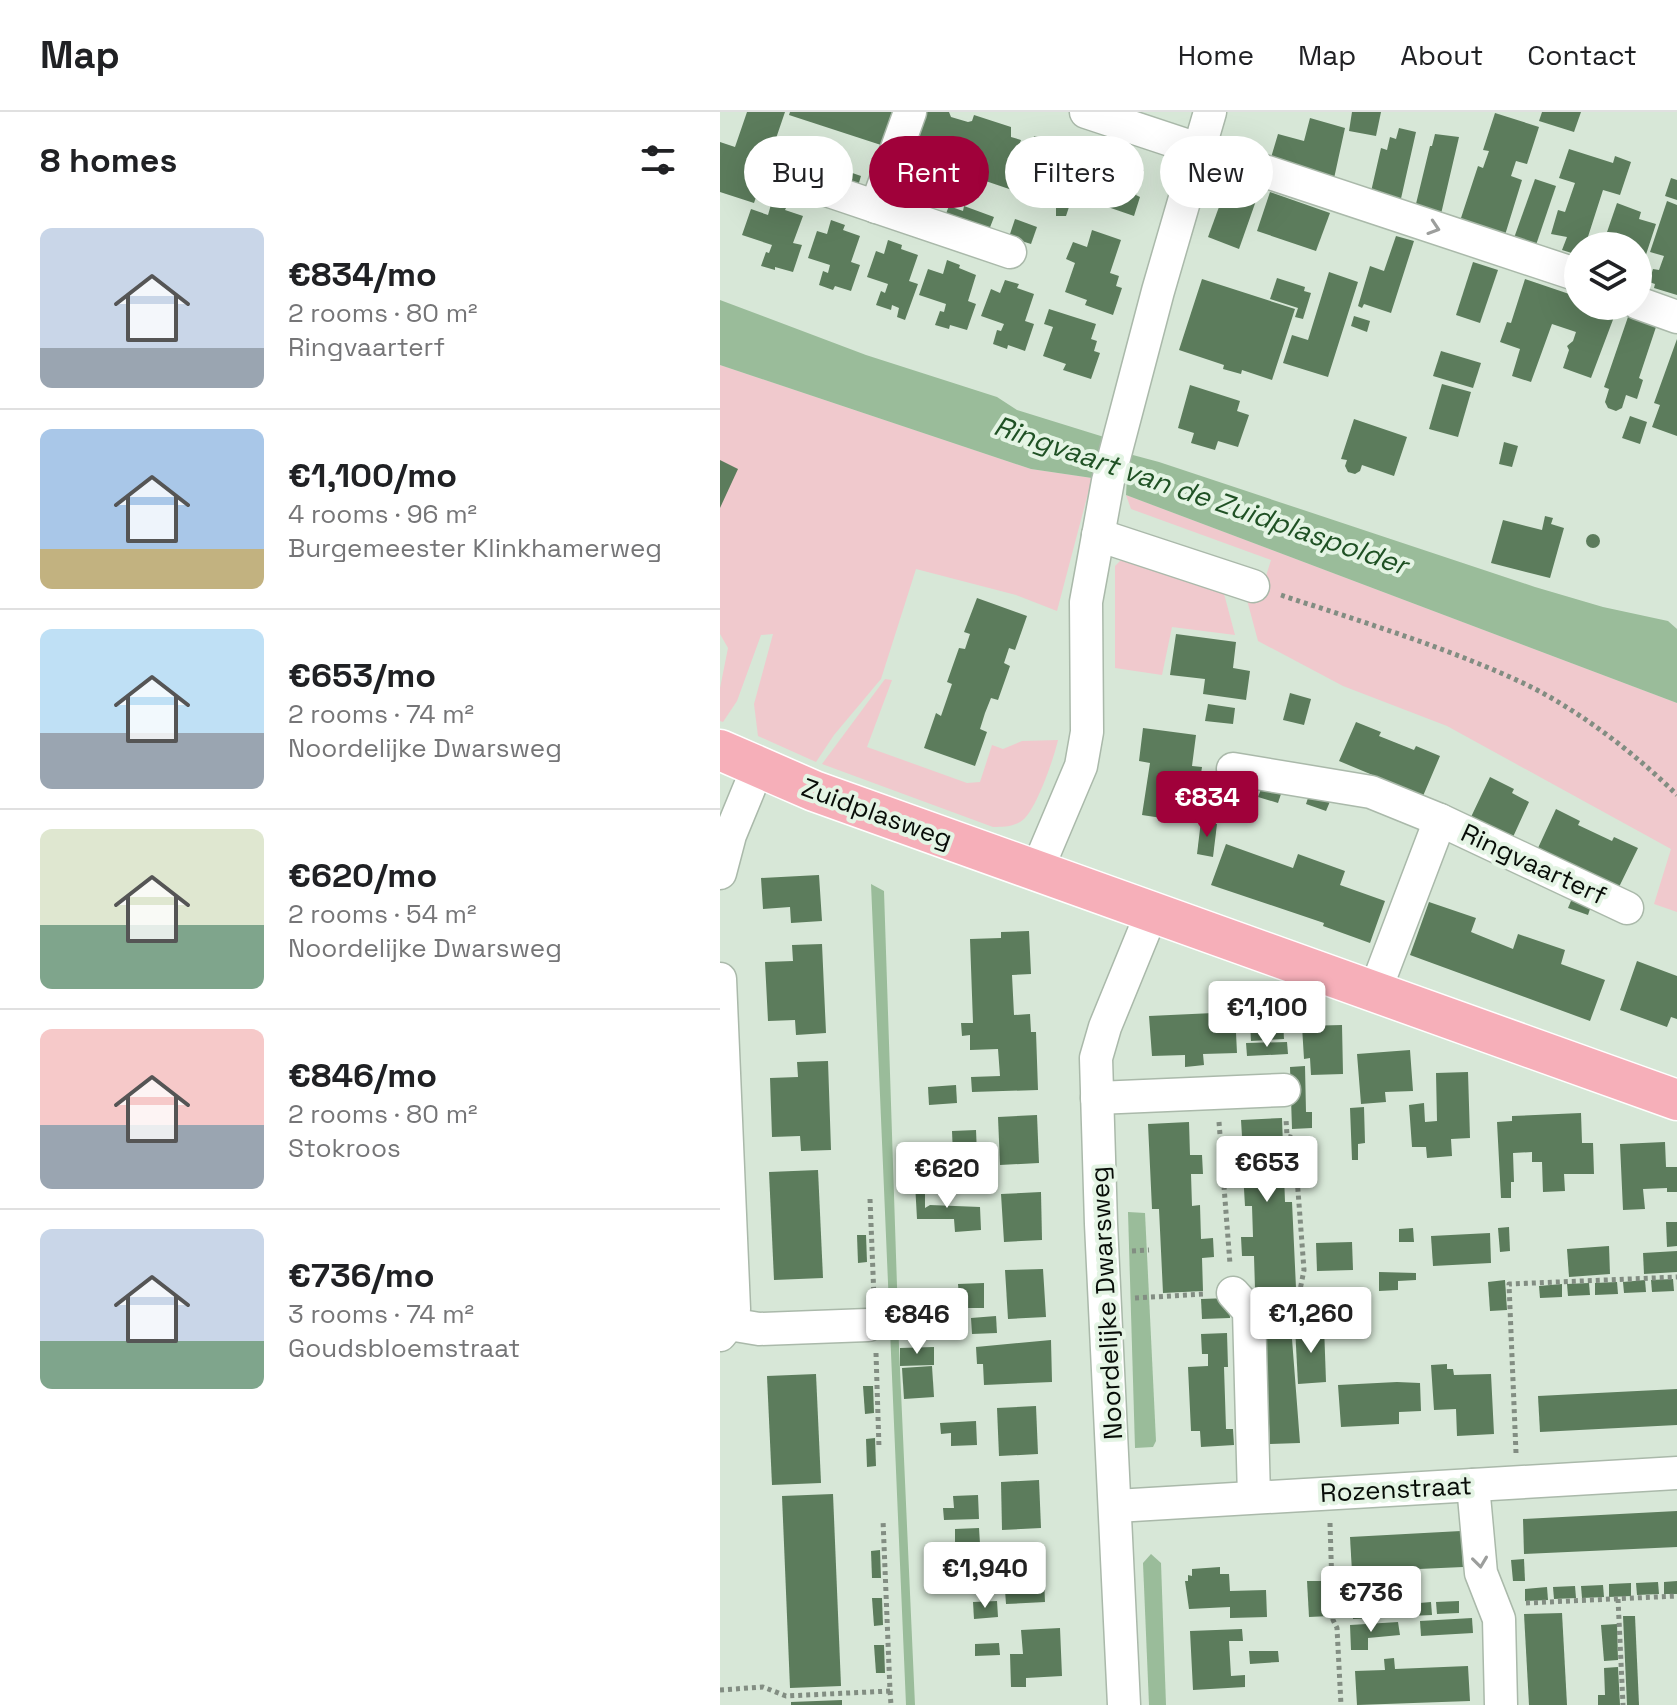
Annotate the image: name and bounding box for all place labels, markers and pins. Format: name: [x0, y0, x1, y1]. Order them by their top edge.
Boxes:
pin: €834: [1160, 771, 1254, 839]
pin: €1,100: [1202, 981, 1332, 1049]
pin: €653: [1220, 1136, 1314, 1204]
pin: €620: [900, 1142, 994, 1210]
pin: €1,260: [1246, 1287, 1376, 1355]
pin: €846: [870, 1288, 964, 1356]
pin: €1,940: [920, 1542, 1050, 1610]
pin: €736: [1324, 1566, 1418, 1634]

